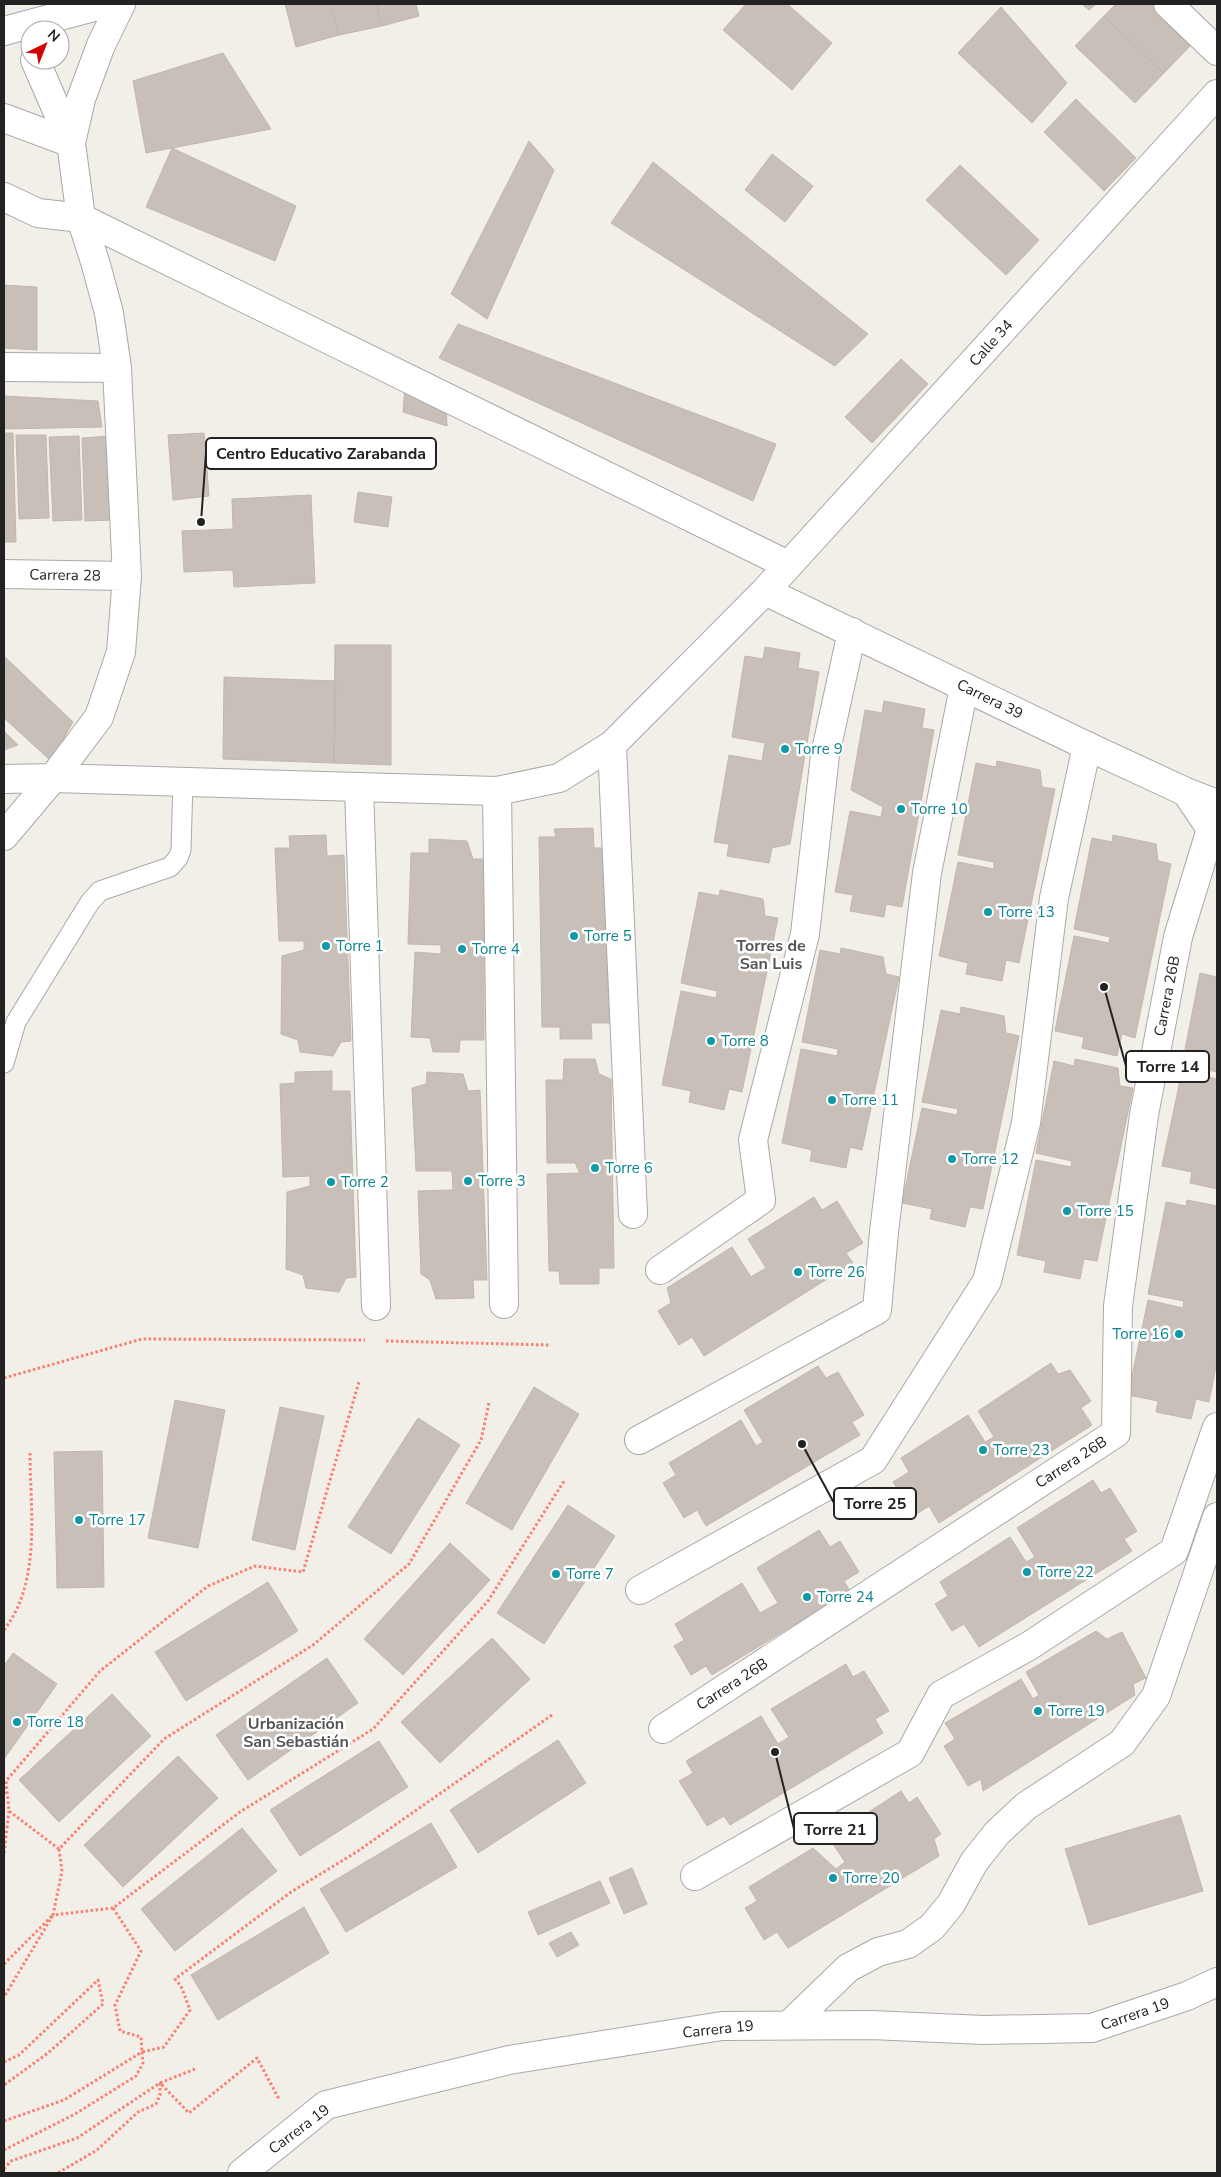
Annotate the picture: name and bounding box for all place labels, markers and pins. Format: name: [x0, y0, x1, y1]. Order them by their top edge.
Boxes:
callout: Centro Educativo Zarabanda: [206, 438, 436, 469]
place label: Torre 9: [795, 739, 843, 759]
marker: Torre 9: [779, 743, 791, 755]
place label: Torre 10: [911, 799, 968, 819]
marker: Torre 10: [895, 803, 907, 815]
place label: Torre 13: [998, 902, 1055, 922]
marker: Torre 13: [982, 906, 994, 918]
place label: Torre 5: [584, 926, 632, 946]
marker: Torre 5: [568, 930, 580, 942]
place label: Torre 1: [336, 936, 384, 956]
place label: Torre 4: [472, 939, 520, 959]
marker: Torre 1: [320, 940, 332, 952]
marker: Torre 4: [456, 943, 468, 955]
place label: Torre 8: [721, 1031, 769, 1051]
marker: Torre 8: [705, 1035, 717, 1047]
callout: Torre 14: [1126, 1051, 1209, 1082]
place label: Torre 11: [842, 1090, 899, 1110]
marker: Torre 11: [826, 1094, 838, 1106]
place label: Torre 12: [962, 1149, 1019, 1169]
marker: Torre 12: [946, 1153, 958, 1165]
place label: Torre 6: [605, 1158, 653, 1178]
marker: Torre 6: [589, 1162, 601, 1174]
place label: Torre 3: [478, 1171, 526, 1191]
place label: Torre 2: [341, 1172, 389, 1192]
marker: Torre 3: [462, 1175, 474, 1187]
marker: Torre 2: [325, 1176, 337, 1188]
place label: Torre 15: [1077, 1201, 1134, 1221]
marker: Torre 15: [1061, 1205, 1073, 1217]
place label: Torre 26: [808, 1262, 865, 1282]
marker: Torre 26: [792, 1266, 804, 1278]
place label: Torre 16: [1112, 1324, 1169, 1344]
marker: Torre 16: [1173, 1328, 1185, 1340]
place label: Torre 23: [993, 1440, 1050, 1460]
marker: Torre 23: [977, 1444, 989, 1456]
callout: Torre 25: [834, 1488, 916, 1519]
place label: Torre 17: [89, 1510, 146, 1530]
marker: Torre 17: [73, 1514, 85, 1526]
place label: Torre 22: [1037, 1562, 1094, 1582]
place label: Torre 7: [566, 1564, 614, 1584]
marker: Torre 22: [1021, 1566, 1033, 1578]
marker: Torre 7: [550, 1568, 562, 1580]
place label: Torre 24: [817, 1587, 874, 1607]
marker: Torre 24: [801, 1591, 813, 1603]
place label: Torre 19: [1048, 1701, 1105, 1721]
marker: Torre 19: [1032, 1705, 1044, 1717]
place label: Torre 18: [27, 1712, 84, 1732]
marker: Torre 18: [11, 1716, 23, 1728]
callout: Torre 21: [794, 1813, 877, 1844]
place label: Torre 20: [843, 1868, 900, 1888]
marker: Torre 20: [827, 1872, 839, 1884]

